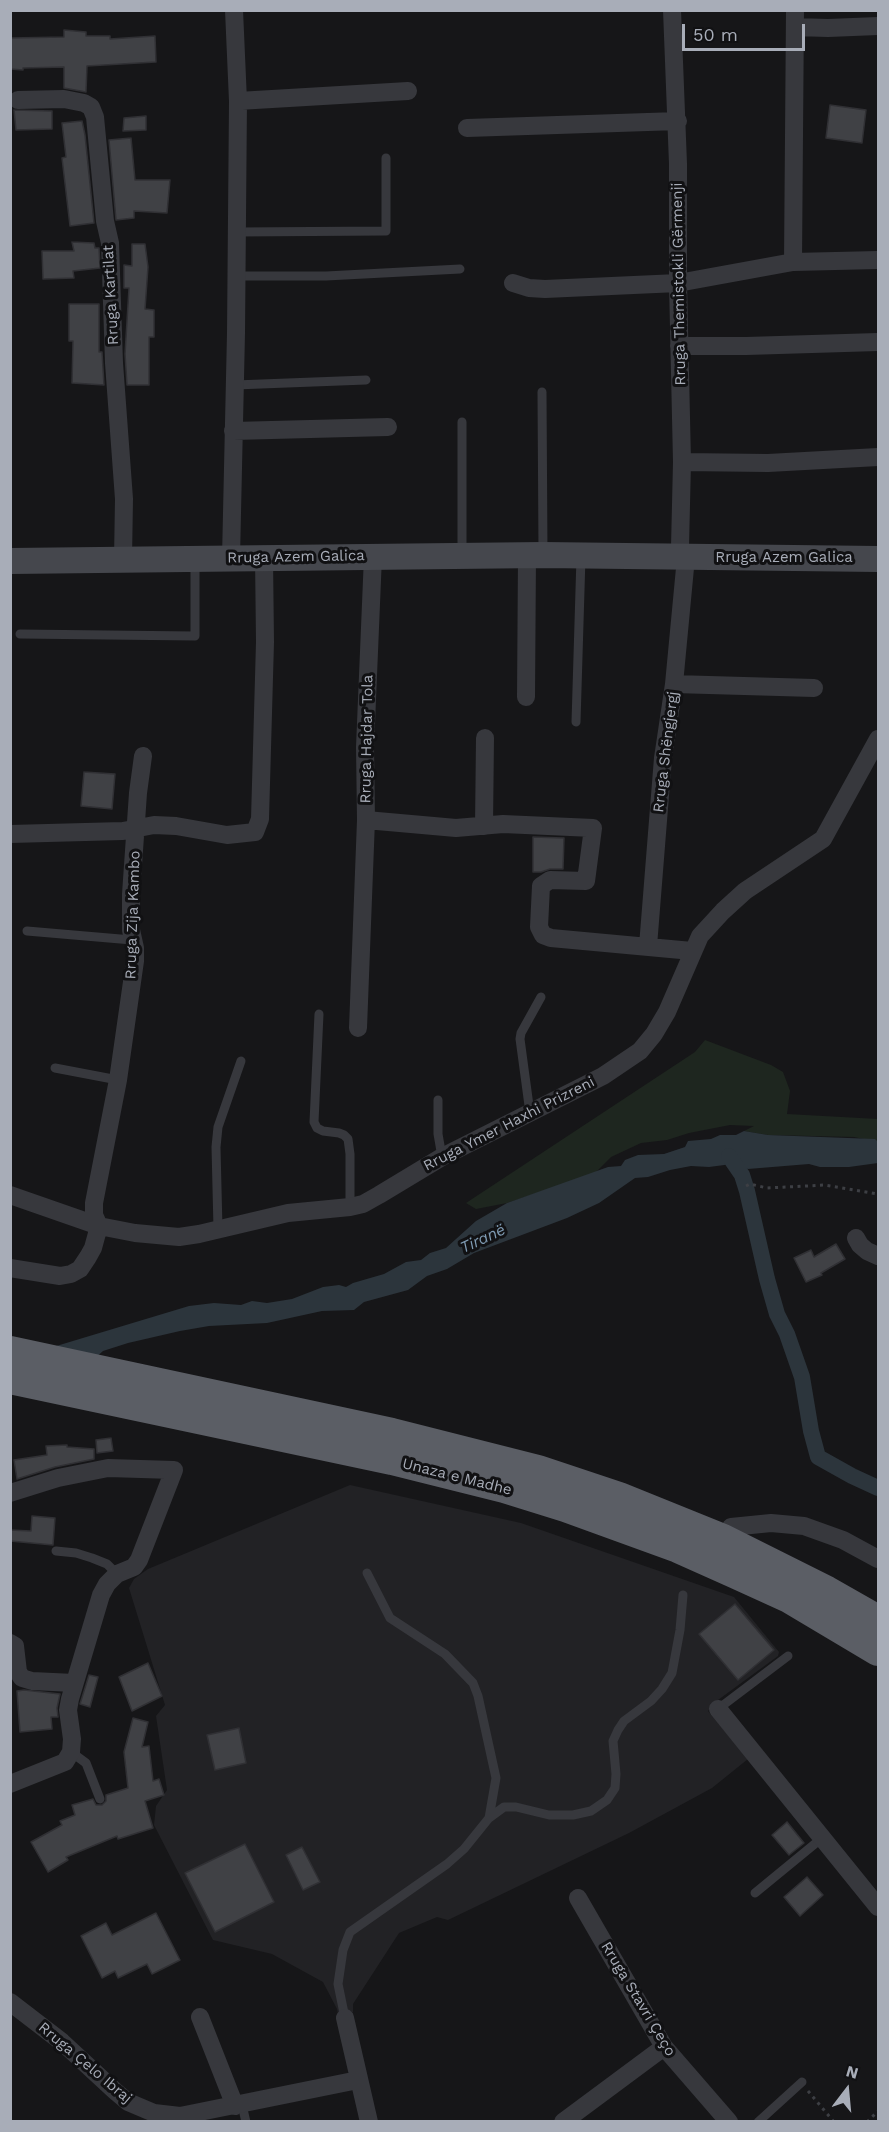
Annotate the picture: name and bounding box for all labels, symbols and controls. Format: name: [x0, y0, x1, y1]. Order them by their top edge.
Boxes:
scale bar: [685, 12, 808, 50]
text: 50 m: [693, 24, 738, 45]
street label: Rruga Themistokli Gërmenji: [668, 182, 690, 386]
street label: Rruga Kartilat: [99, 245, 123, 345]
street label: Rruga Azem Galica: [227, 547, 365, 567]
street label: Rruga Azem Galica: [715, 549, 853, 567]
street label: Rruga Hajdar Tola: [357, 674, 377, 804]
street label: Rruga Shëngjergj: [650, 690, 682, 814]
street label: Rruga Zija Kambo: [122, 850, 144, 980]
street label: Rruga Ymer Haxhi Prizreni: [420, 1073, 598, 1175]
water label: Tiranë: [457, 1220, 509, 1258]
street label: Unaza e Madhe: [400, 1455, 514, 1499]
street label: Rruga Stavri Çeço: [597, 1938, 679, 2060]
street label: Rruga Çelo Ibraj: [35, 2019, 135, 2107]
north arrow: [817, 2060, 877, 2120]
text: N: [844, 2061, 860, 2083]

